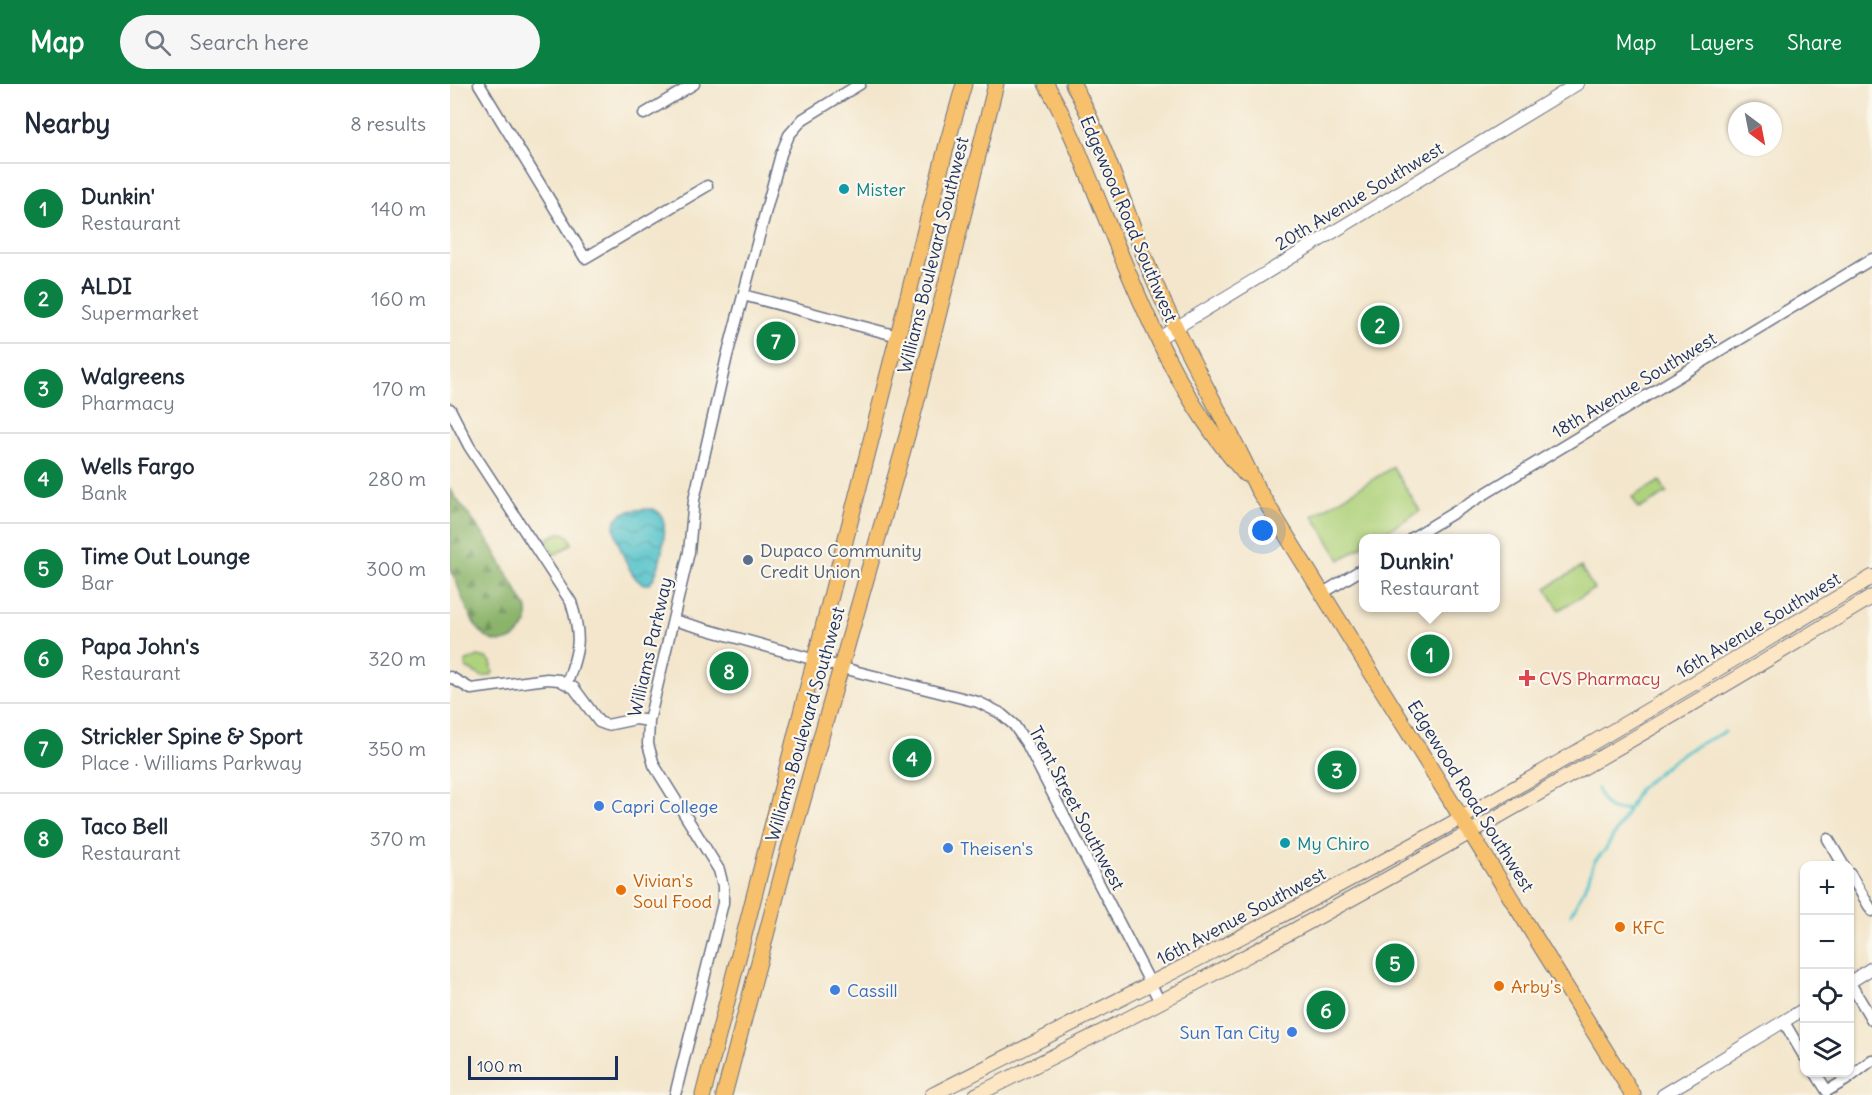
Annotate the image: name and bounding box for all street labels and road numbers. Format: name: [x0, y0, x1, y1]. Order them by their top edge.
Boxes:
street label: Edgewood Road Southwest: [1075, 113, 1183, 325]
street label: Williams Boulevard Southwest: [892, 134, 974, 376]
street label: 20th Avenue Southwest: [1271, 137, 1447, 255]
street label: 18th Avenue Southwest: [1548, 327, 1720, 443]
street label: 16th Avenue Southwest: [1672, 567, 1844, 683]
street label: Williams Parkway: [623, 575, 677, 719]
street label: Williams Boulevard Southwest: [760, 604, 850, 844]
street label: Edgewood Road Southwest: [1403, 696, 1539, 896]
street label: Trent Street Southwest: [1024, 722, 1130, 894]
street label: 16th Avenue Southwest: [1153, 862, 1329, 970]

